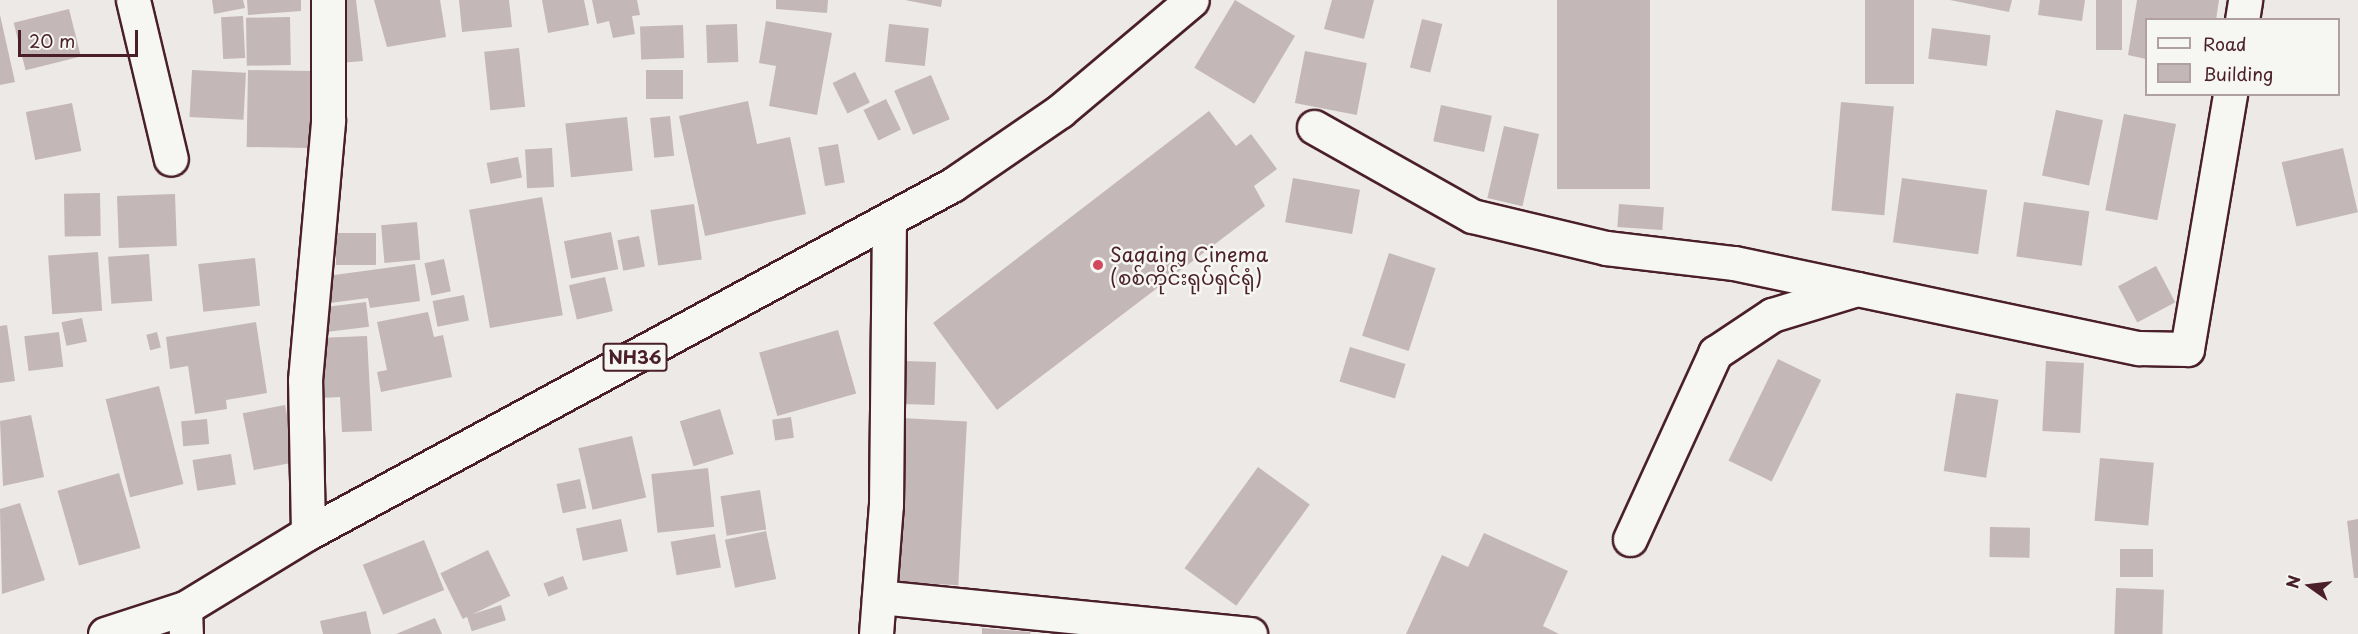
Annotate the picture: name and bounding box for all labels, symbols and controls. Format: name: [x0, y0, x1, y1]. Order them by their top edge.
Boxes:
scale bar: [21, 18, 141, 56]
legend: [2145, 18, 2340, 96]
text: 20 m: [29, 27, 75, 54]
text: Road: [2203, 30, 2247, 57]
text: Building: [2203, 60, 2273, 87]
place label: Sagaing Cinema (စစ်ကိုင်းရုပ်ရှင်ရုံ): [1110, 242, 1268, 289]
marker: Sagaing Cinema (စစ်ကိုင်းရုပ်ရှင်ရုံ): [1091, 258, 1105, 272]
road number: NH36: [602, 342, 668, 372]
north arrow: [2280, 556, 2340, 616]
text: N: [2279, 573, 2306, 591]

